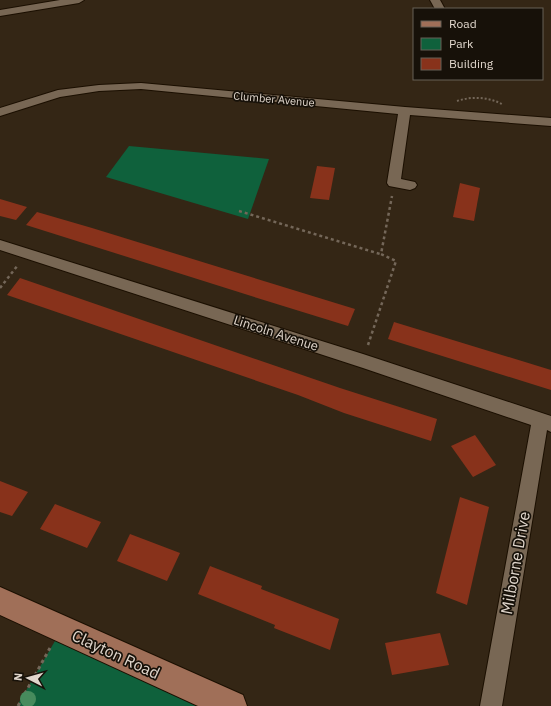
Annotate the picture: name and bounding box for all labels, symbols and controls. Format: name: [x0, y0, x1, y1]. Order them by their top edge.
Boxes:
legend: [413, 8, 543, 80]
text: Road: [449, 16, 477, 31]
text: Park: [449, 36, 474, 51]
text: Building: [449, 56, 494, 71]
street label: Clumber Avenue: [233, 88, 315, 110]
street label: Lincoln Avenue: [231, 311, 321, 355]
street label: Milborne Drive: [496, 510, 534, 616]
street label: Clayton Road: [69, 625, 163, 683]
north arrow: [8, 658, 48, 698]
text: N: [11, 672, 25, 682]

